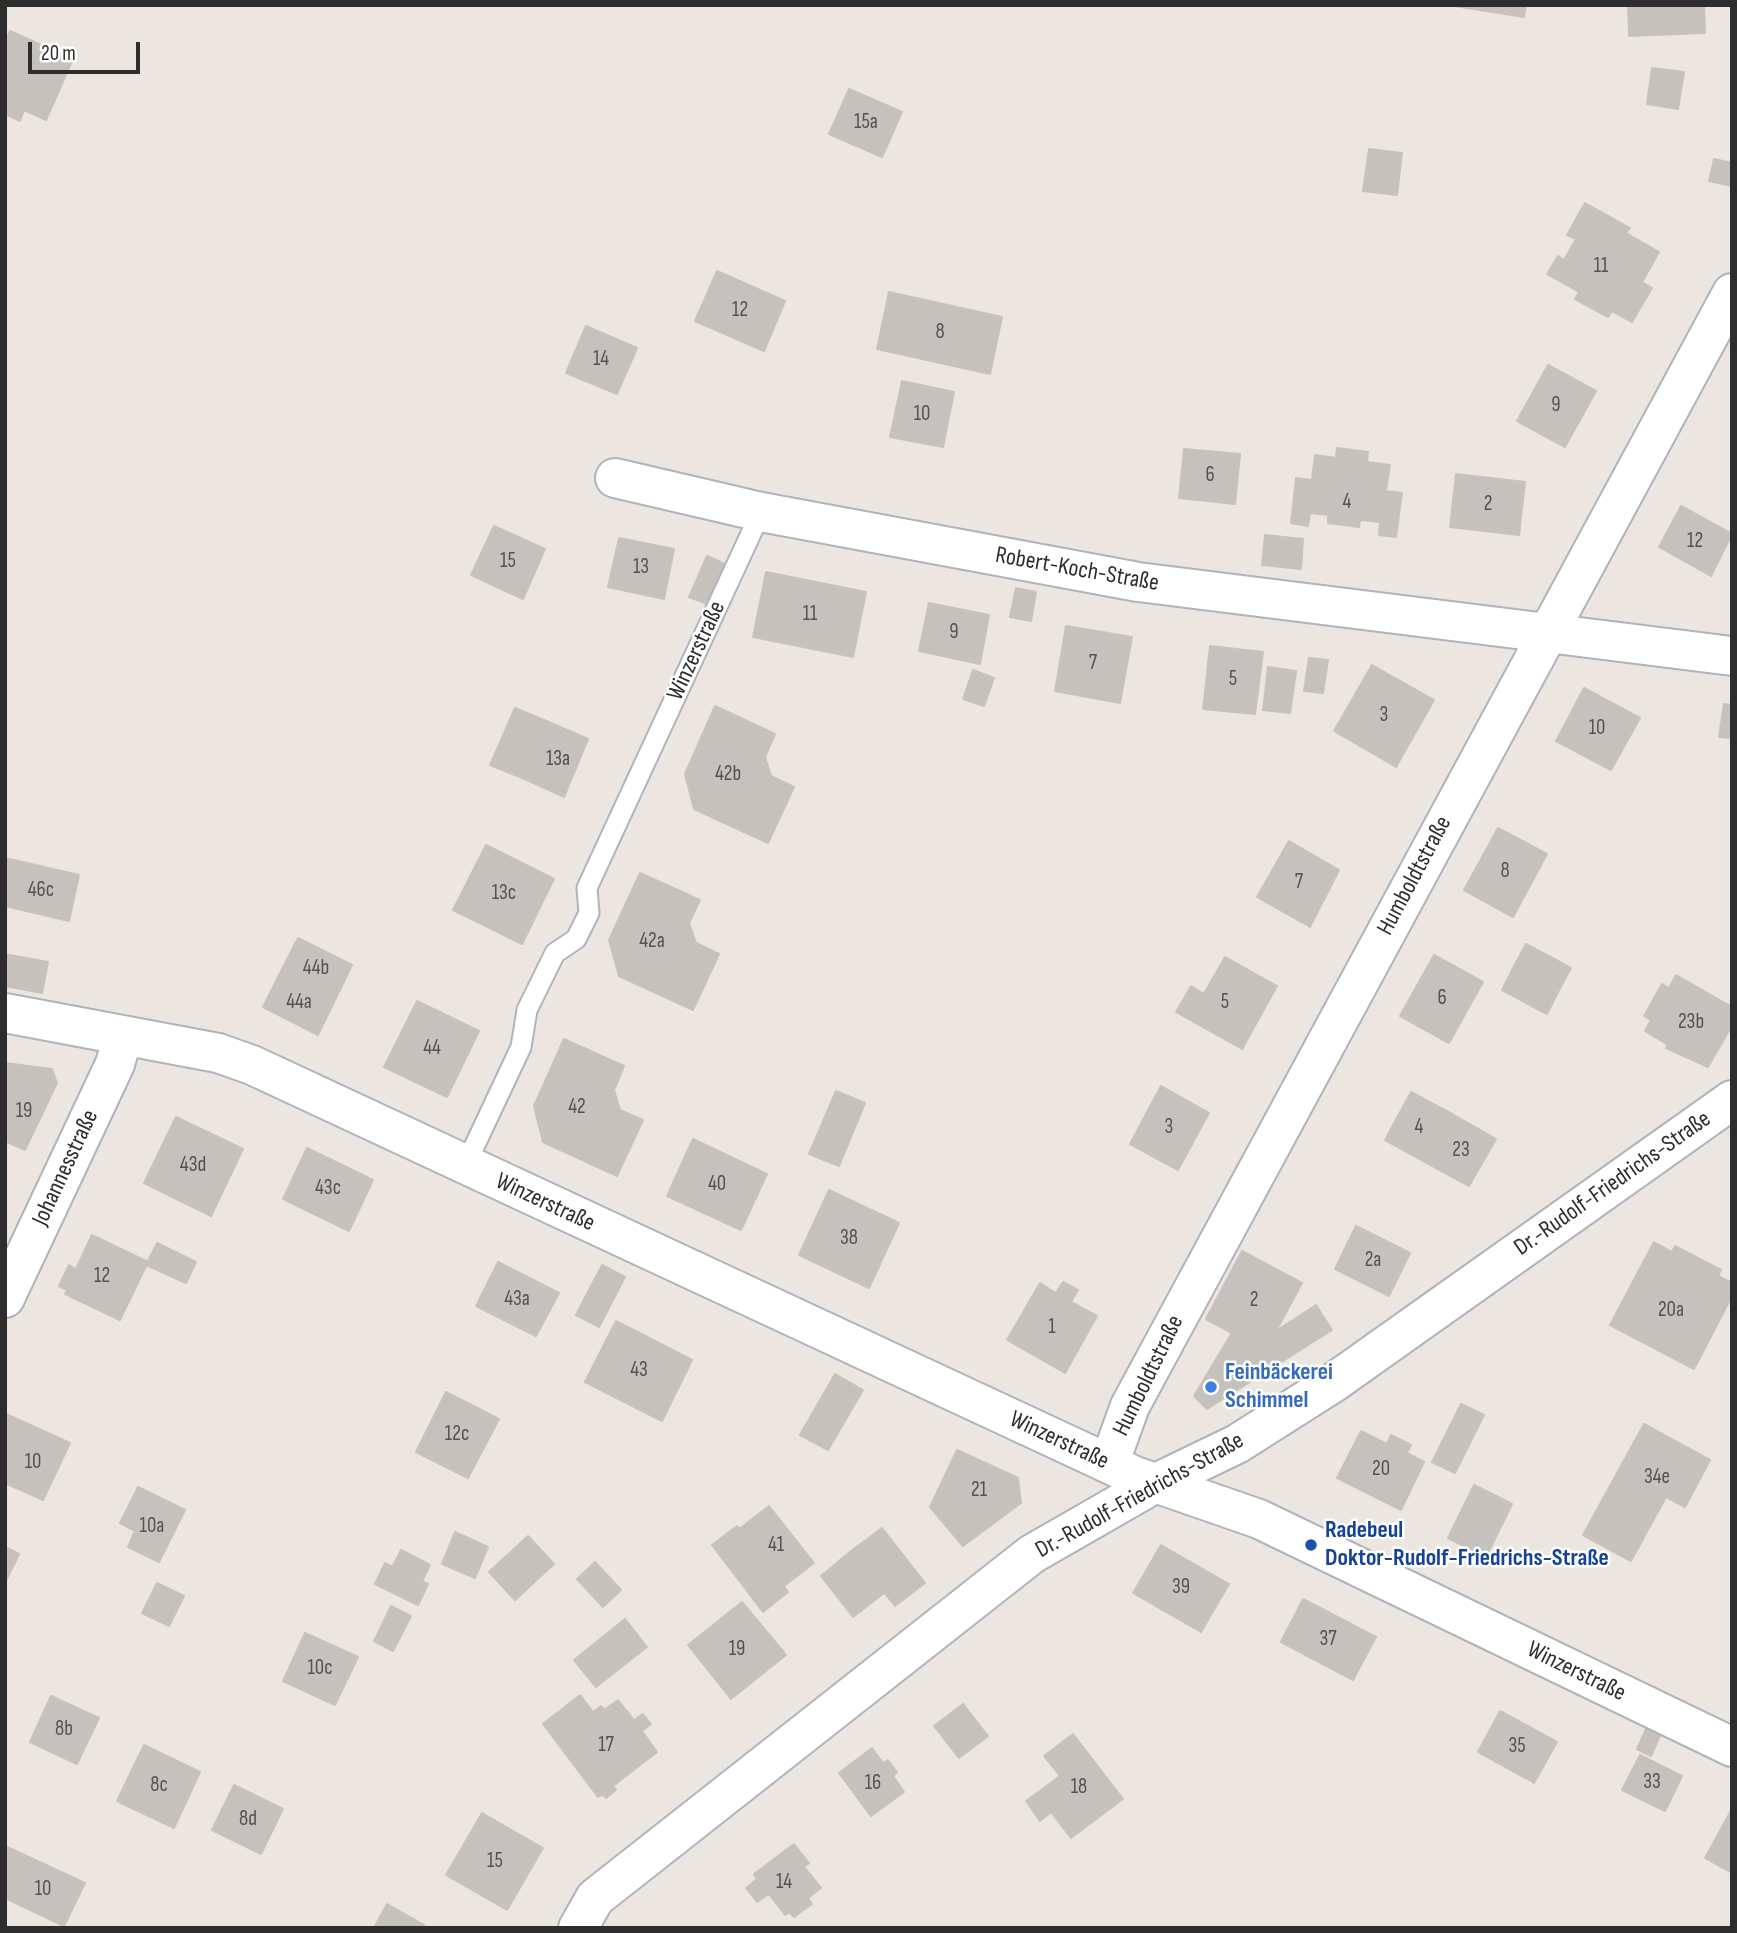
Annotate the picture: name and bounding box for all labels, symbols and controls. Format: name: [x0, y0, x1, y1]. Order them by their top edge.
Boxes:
scale bar: [32, 28, 144, 72]
text: 20 m: [41, 41, 76, 66]
house number: 15a: [854, 110, 878, 136]
house number: 11: [1594, 254, 1608, 280]
house number: 12: [732, 298, 748, 324]
house number: 8: [935, 320, 945, 346]
house number: 14: [593, 347, 609, 373]
house number: 9: [1551, 393, 1561, 419]
house number: 10: [914, 402, 930, 428]
house number: 6: [1205, 463, 1215, 489]
house number: 4: [1343, 490, 1351, 516]
house number: 2: [1484, 492, 1492, 518]
house number: 12: [1687, 529, 1703, 555]
street label: Robert-Koch-Straße: [993, 541, 1161, 599]
house number: 15: [500, 549, 516, 575]
house number: 13: [633, 555, 649, 581]
street label: Winzerstraße: [662, 597, 732, 705]
house number: 11: [803, 602, 817, 628]
house number: 9: [949, 620, 959, 646]
house number: 7: [1089, 651, 1097, 677]
house number: 5: [1229, 667, 1237, 693]
house number: 3: [1380, 703, 1388, 729]
house number: 10: [1589, 716, 1605, 742]
house number: 13a: [546, 747, 570, 773]
house number: 42b: [715, 762, 741, 788]
street label: Humboldtstraße: [1372, 812, 1458, 940]
house number: 8: [1500, 859, 1510, 885]
house number: 7: [1295, 870, 1303, 896]
house number: 46c: [28, 878, 54, 904]
house number: 13c: [492, 881, 516, 907]
house number: 42a: [639, 929, 665, 955]
house number: 44b: [303, 956, 329, 982]
house number: 6: [1437, 986, 1447, 1012]
house number: 44a: [286, 990, 312, 1016]
house number: 5: [1221, 990, 1229, 1016]
house number: 23b: [1678, 1010, 1704, 1036]
house number: 44: [423, 1036, 441, 1062]
house number: 42: [568, 1095, 586, 1121]
house number: 19: [16, 1099, 32, 1125]
street label: Dr.-Rudolf-Friedrichs-Straße: [1509, 1105, 1717, 1263]
street label: Johannesstraße: [27, 1106, 105, 1230]
house number: 3: [1165, 1115, 1173, 1141]
house number: 4: [1415, 1115, 1423, 1141]
house number: 23: [1452, 1138, 1470, 1164]
house number: 43d: [180, 1153, 206, 1179]
street label: Winzerstraße: [491, 1168, 599, 1238]
house number: 40: [708, 1172, 726, 1198]
house number: 43c: [315, 1176, 341, 1202]
house number: 38: [840, 1226, 858, 1252]
house number: 2a: [1365, 1248, 1381, 1274]
house number: 12: [94, 1264, 110, 1290]
house number: 43a: [504, 1287, 530, 1313]
house number: 2: [1250, 1288, 1258, 1314]
house number: 20a: [1658, 1298, 1684, 1324]
street label: Humboldtstraße: [1107, 1311, 1191, 1441]
house number: 1: [1048, 1315, 1056, 1341]
house number: 43: [630, 1358, 648, 1384]
place label: Feinbäckerei Schimmel: [1225, 1359, 1333, 1415]
marker: Feinbäckerei Schimmel: [1203, 1379, 1219, 1395]
street label: Winzerstraße: [1005, 1406, 1113, 1476]
house number: 12c: [445, 1422, 469, 1448]
street label: Dr.-Rudolf-Friedrichs-Straße: [1031, 1427, 1249, 1565]
house number: 10: [25, 1450, 41, 1476]
house number: 20: [1372, 1457, 1390, 1483]
house number: 34e: [1644, 1465, 1670, 1491]
house number: 21: [971, 1478, 987, 1504]
house number: 10a: [140, 1514, 164, 1540]
place label: Radebeul Doktor-Rudolf-Friedrichs-Straße: [1325, 1517, 1609, 1573]
house number: 41: [768, 1533, 784, 1559]
marker: Radebeul Doktor-Rudolf-Friedrichs-Straße: [1303, 1537, 1319, 1553]
house number: 39: [1172, 1575, 1190, 1601]
house number: 37: [1319, 1627, 1337, 1653]
street label: Winzerstraße: [1522, 1636, 1630, 1708]
house number: 19: [729, 1637, 745, 1663]
house number: 10c: [307, 1656, 333, 1682]
house number: 8b: [55, 1717, 73, 1743]
house number: 17: [598, 1733, 614, 1759]
house number: 35: [1508, 1734, 1526, 1760]
house number: 33: [1643, 1770, 1661, 1796]
house number: 16: [865, 1771, 881, 1797]
house number: 8c: [150, 1773, 168, 1799]
house number: 18: [1071, 1775, 1087, 1801]
house number: 8d: [239, 1807, 257, 1833]
house number: 15: [487, 1849, 503, 1875]
house number: 14: [776, 1870, 792, 1896]
house number: 10: [35, 1877, 51, 1903]

